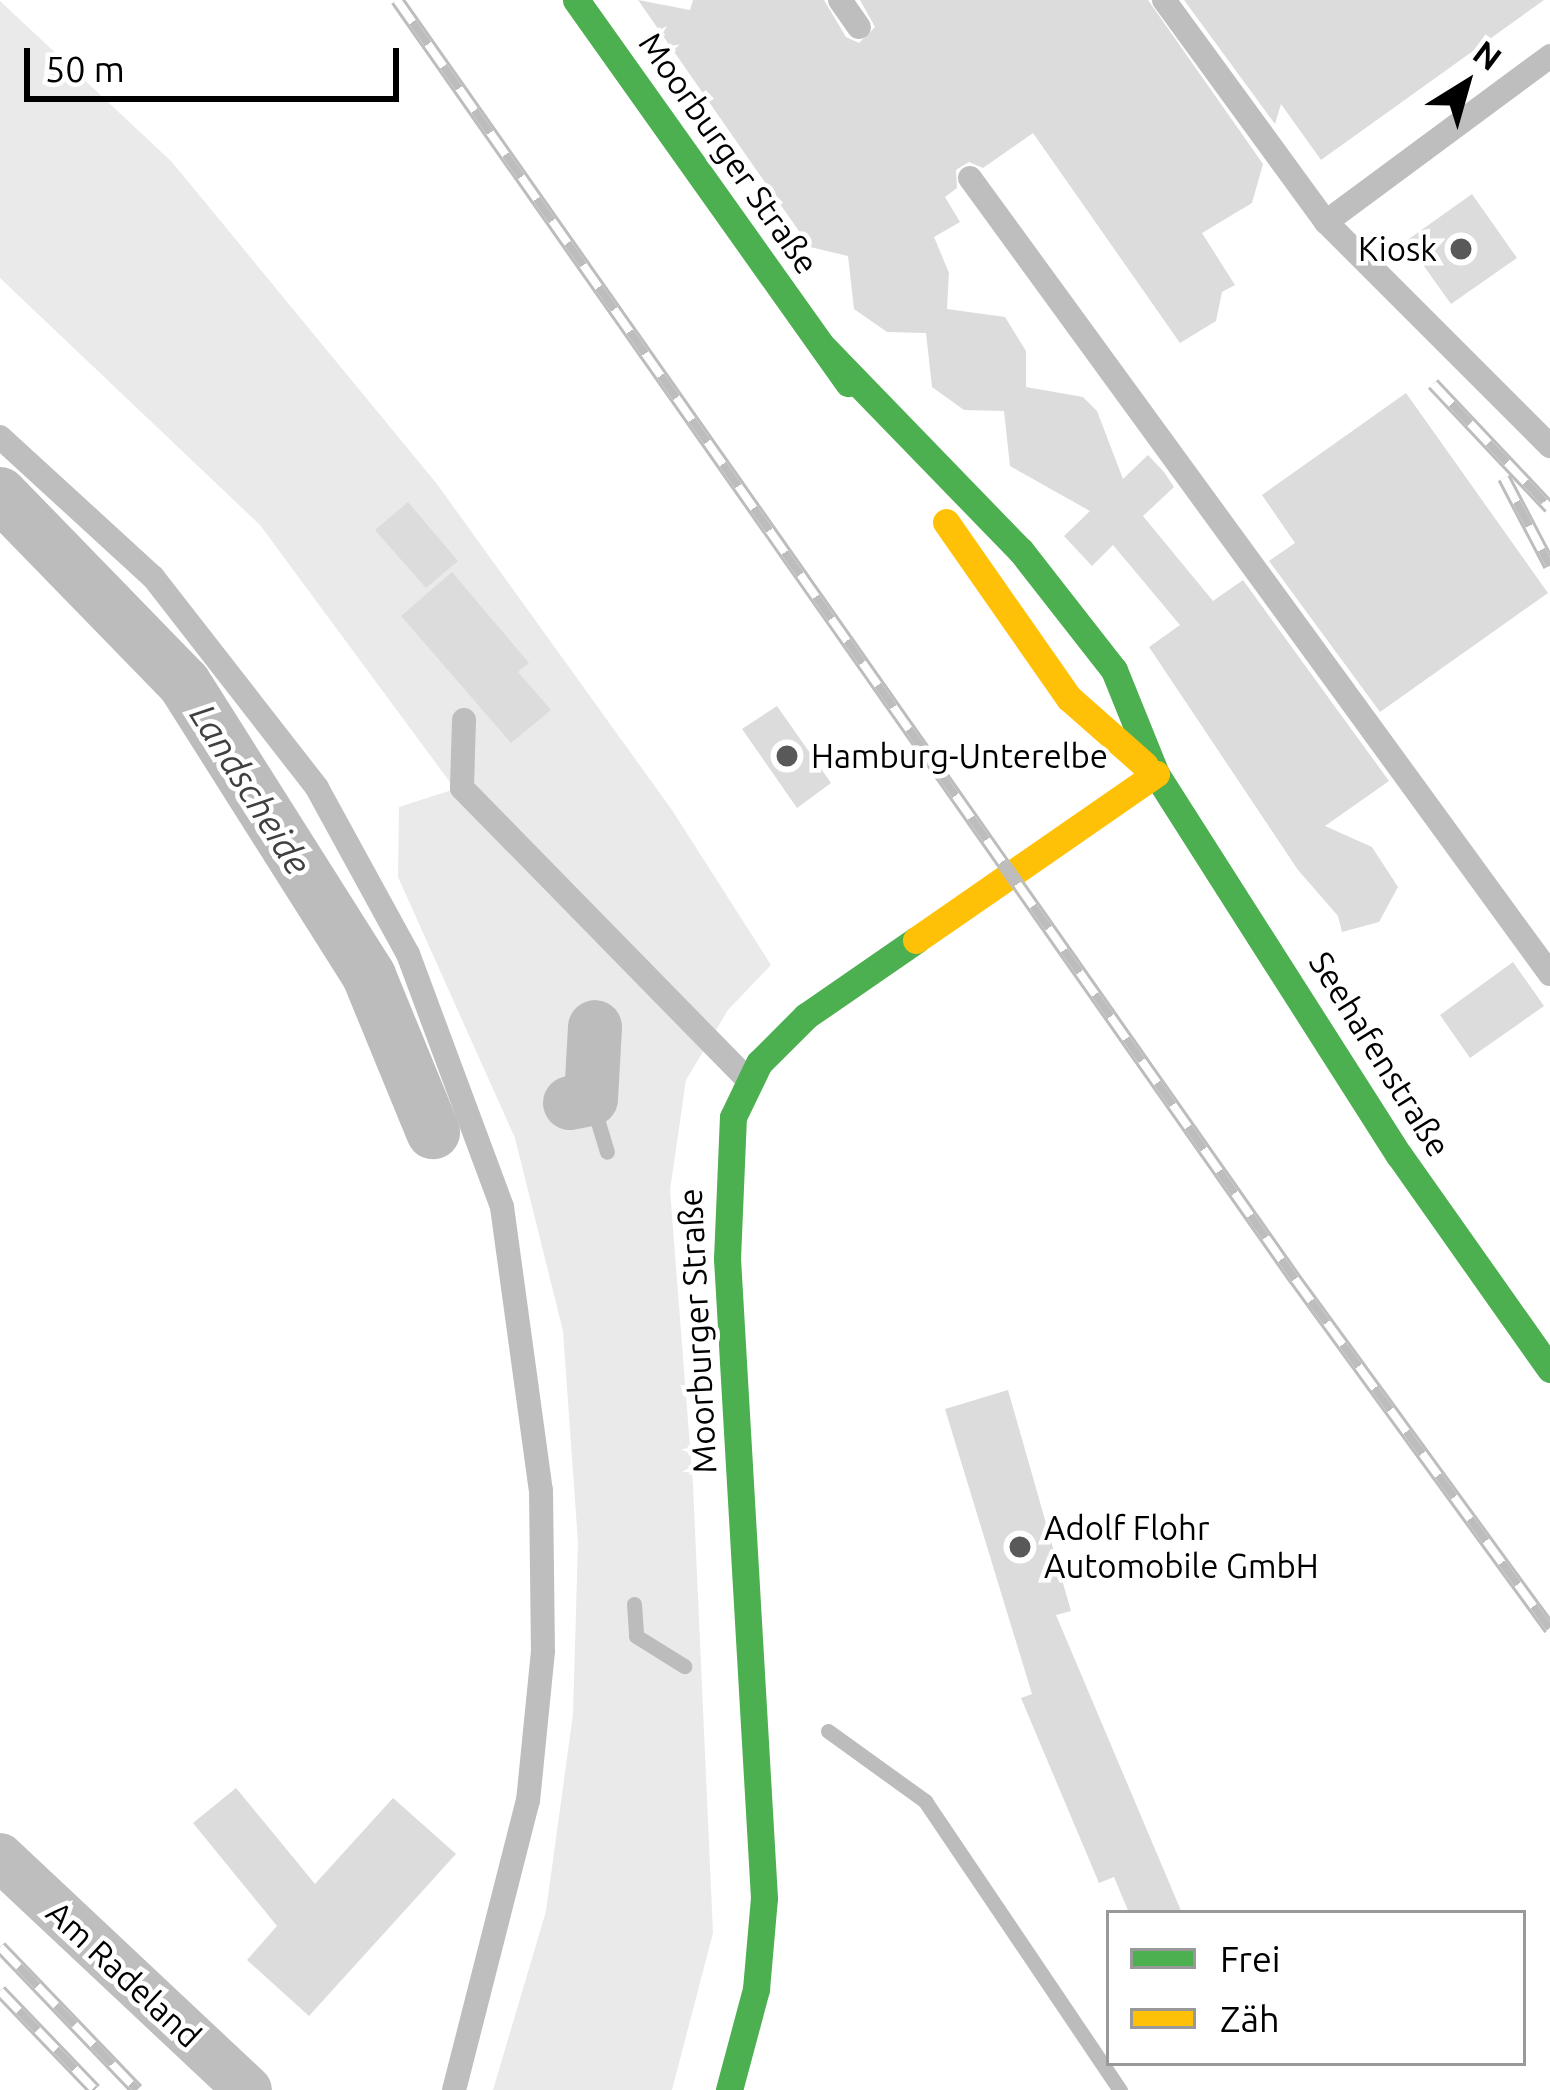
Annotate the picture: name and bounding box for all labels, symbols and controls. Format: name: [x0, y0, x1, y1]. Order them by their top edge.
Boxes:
scale bar: [30, 24, 405, 98]
north arrow: [1406, 24, 1526, 144]
street label: Moorburger Straße: [631, 25, 827, 281]
text: N: [1467, 33, 1509, 77]
text: 50 m: [45, 48, 125, 89]
place label: Kiosk: [1358, 229, 1437, 269]
marker: Kiosk: [1448, 236, 1474, 262]
water label: Landscheide: [182, 696, 320, 882]
place label: Hamburg-Unterelbe: [811, 736, 1108, 776]
marker: Hamburg-Unterelbe: [774, 743, 800, 769]
street label: Seehafenstraße: [1301, 944, 1459, 1164]
street label: Moorburger Straße: [670, 1187, 724, 1475]
place label: Adolf Flohr Automobile GmbH: [1044, 1508, 1319, 1586]
marker: Adolf Flohr Automobile GmbH: [1007, 1534, 1033, 1560]
street label: Am Radeland: [39, 1893, 209, 2055]
legend: [1106, 1910, 1526, 2066]
text: Frei: [1220, 1938, 1281, 1979]
text: Zäh: [1220, 1998, 1279, 2039]

